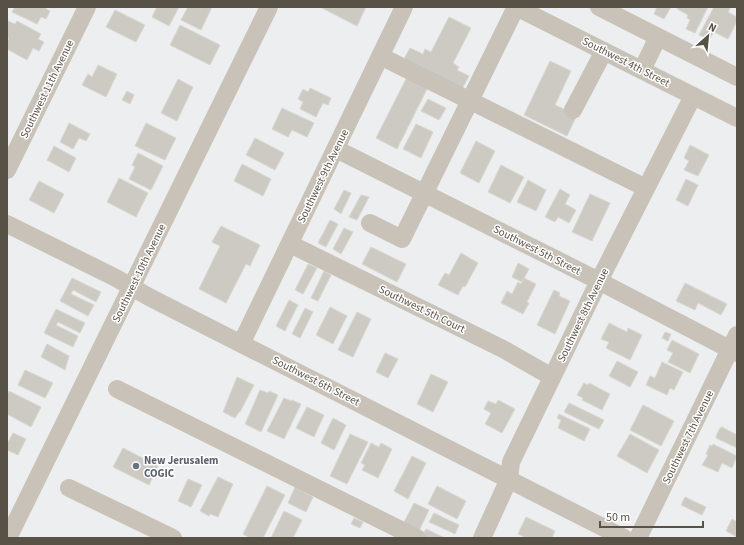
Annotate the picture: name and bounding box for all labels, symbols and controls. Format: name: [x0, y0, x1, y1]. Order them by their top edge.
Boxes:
north arrow: [688, 16, 728, 56]
text: N: [706, 19, 719, 36]
street label: Southwest 4th Street: [580, 34, 672, 91]
street label: Southwest 11th Avenue: [17, 37, 78, 141]
street label: Southwest 9th Avenue: [294, 126, 352, 225]
street label: Southwest 10th Avenue: [109, 221, 170, 325]
street label: Southwest 5th Street: [491, 222, 583, 279]
street label: Southwest 8th Avenue: [554, 265, 612, 364]
street label: Southwest 5th Court: [376, 282, 468, 337]
street label: Southwest 6th Street: [270, 353, 362, 410]
street label: Southwest 7th Avenue: [659, 387, 717, 486]
place label: New Jerusalem COGIC: [144, 453, 219, 481]
marker: New Jerusalem COGIC: [131, 461, 141, 471]
scale bar: [600, 503, 703, 529]
text: 50 m: [606, 509, 630, 526]

